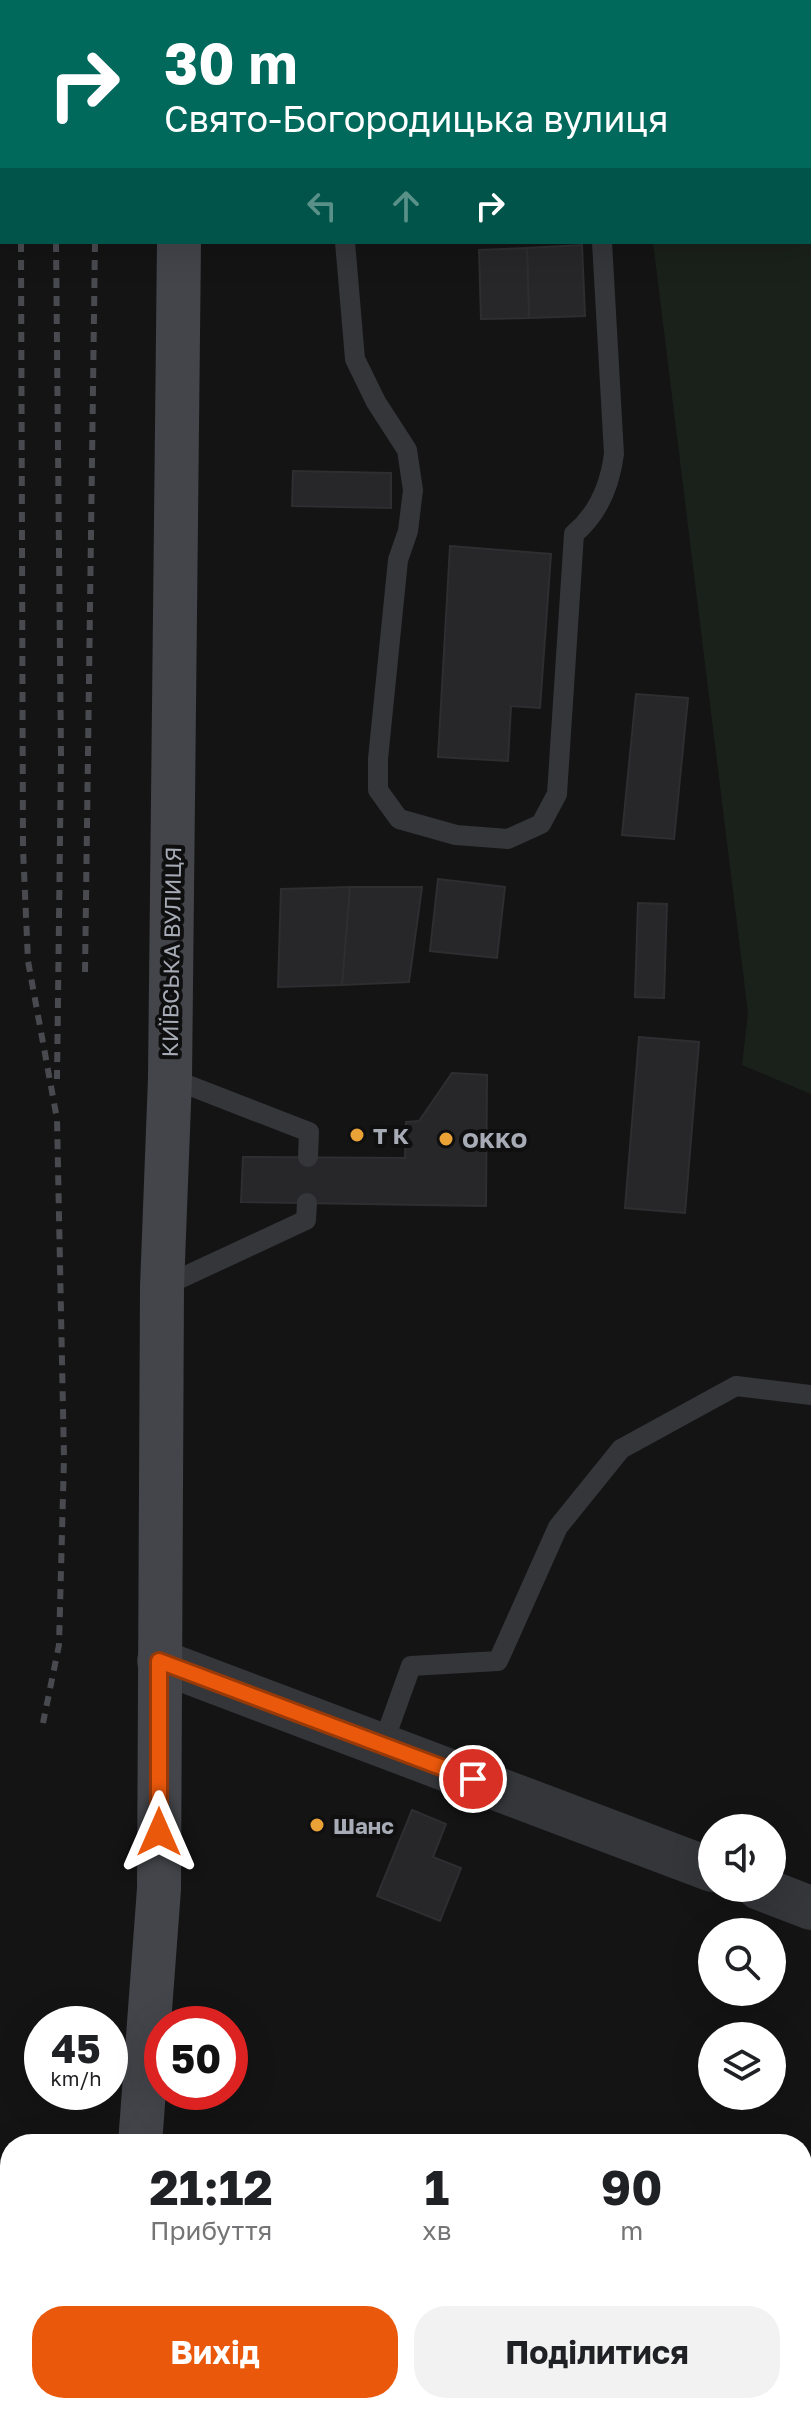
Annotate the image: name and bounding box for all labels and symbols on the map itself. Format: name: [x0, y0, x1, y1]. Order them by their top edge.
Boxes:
street label: КИЇВСЬКА ВУЛИЦЯ: [156, 846, 186, 1058]
place label: Т К: [373, 1122, 409, 1149]
marker: Т К: [348, 1126, 366, 1144]
place label: OKKO: [462, 1126, 527, 1153]
marker: OKKO: [437, 1130, 455, 1148]
pin: [439, 1745, 507, 1813]
position arrow: [117, 1790, 201, 1874]
place label: Шанс: [333, 1812, 394, 1839]
marker: Шанс: [308, 1816, 326, 1834]
speed limit sign: 50: [144, 2006, 248, 2110]

